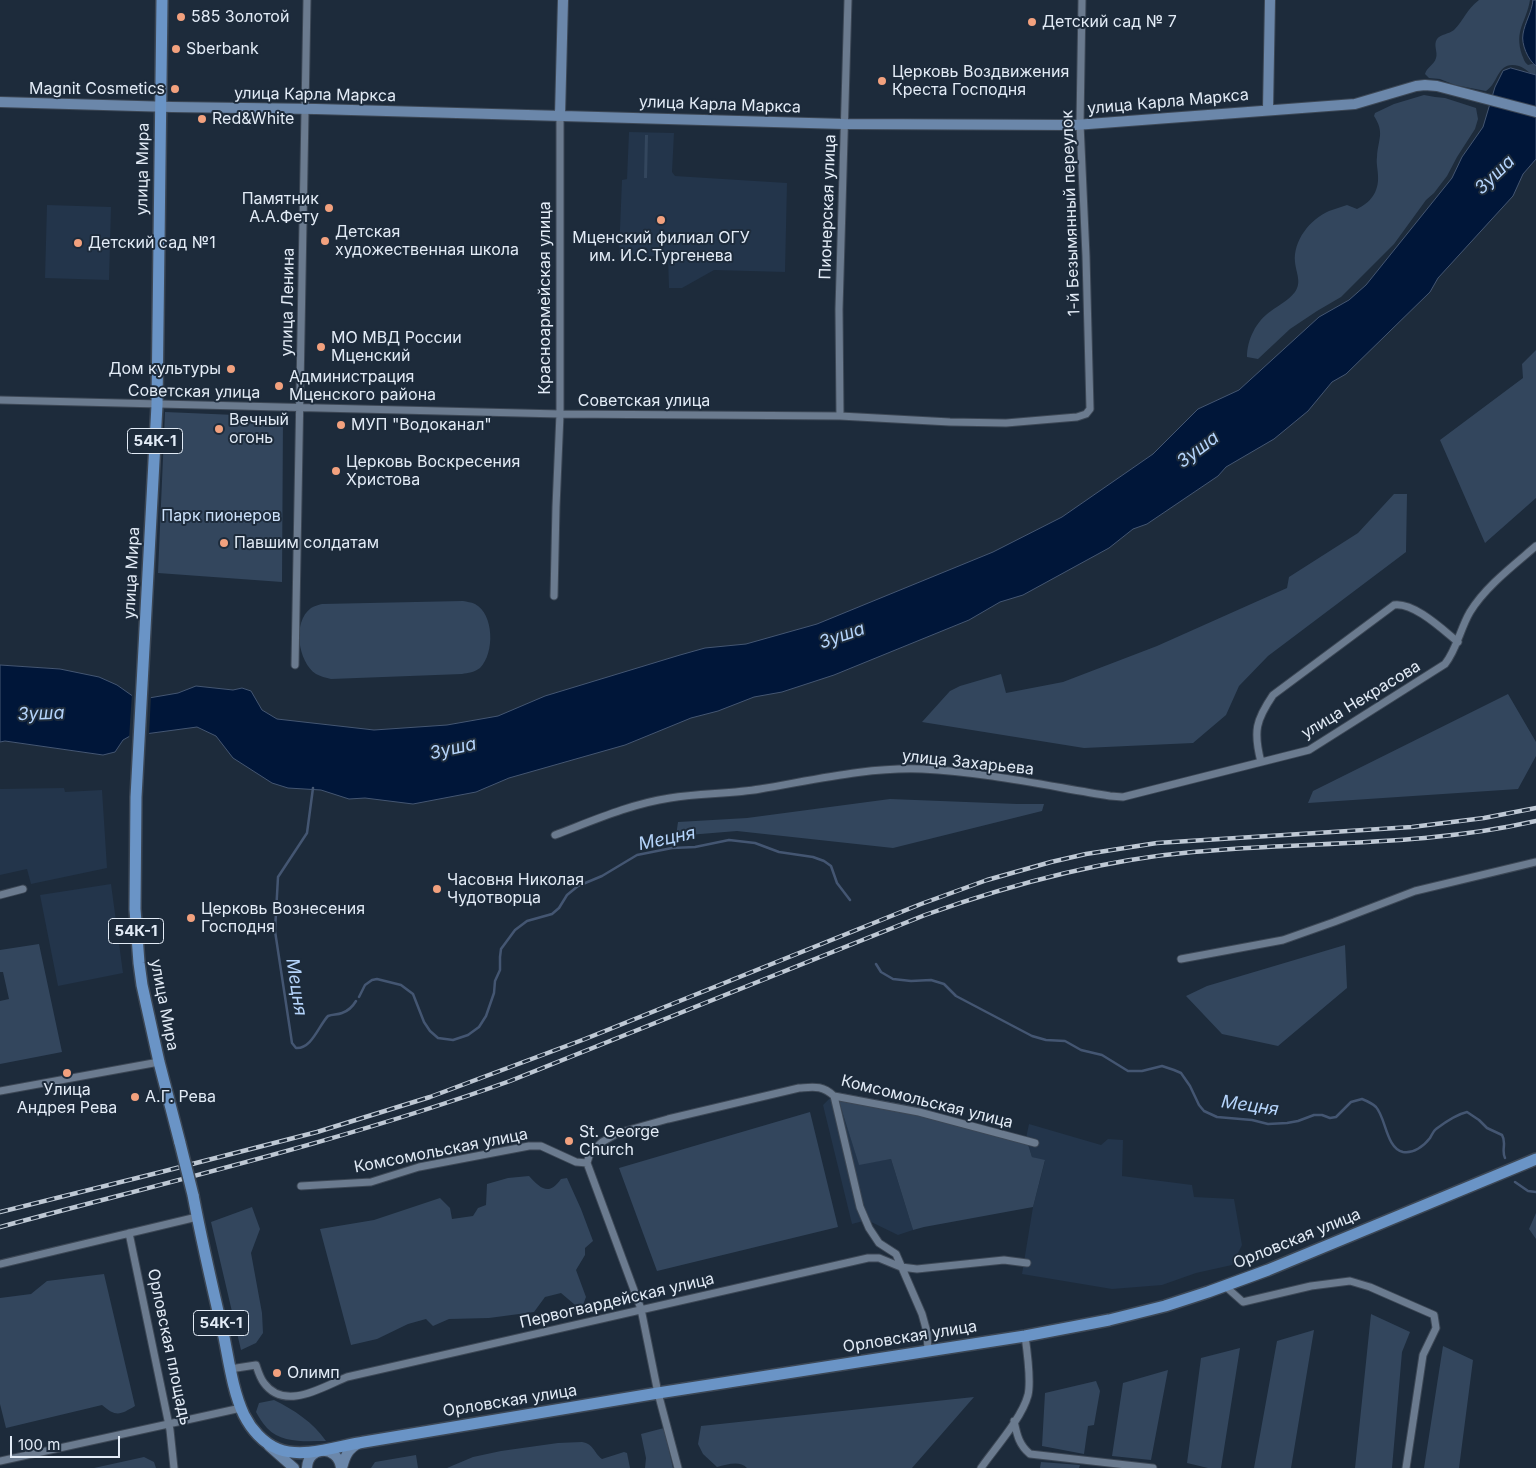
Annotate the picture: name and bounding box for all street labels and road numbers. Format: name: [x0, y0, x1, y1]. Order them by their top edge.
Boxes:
street label: улица Карла Маркса: [234, 84, 396, 106]
street label: улица Карла Маркса: [1086, 85, 1250, 119]
street label: улица Карла Маркса: [639, 93, 801, 117]
street label: 1-й Безымянный переулок: [1058, 110, 1084, 316]
street label: улица Мира: [133, 122, 153, 216]
street label: Пионерская улица: [816, 134, 840, 280]
street label: Красноармейская улица: [535, 201, 555, 395]
street label: улица Ленина: [277, 248, 299, 356]
street label: Советская улица: [128, 381, 260, 403]
street label: Советская улица: [578, 391, 710, 411]
road number: 54К-1: [128, 428, 182, 454]
street label: улица Мира: [120, 526, 144, 620]
street label: улица Некрасова: [1298, 657, 1424, 743]
street label: улица Захарьева: [901, 747, 1035, 779]
road number: 54К-1: [108, 918, 164, 944]
street label: улица Мира: [146, 958, 182, 1052]
street label: Комсомольская улица: [839, 1071, 1015, 1133]
street label: Комсомольская улица: [353, 1125, 529, 1177]
street label: Орловская улица: [1231, 1205, 1363, 1273]
street label: Орловская площадь: [143, 1267, 195, 1427]
street label: Первогвардейская улица: [518, 1269, 716, 1333]
road number: 54К-1: [194, 1310, 248, 1336]
street label: Орловская улица: [842, 1317, 978, 1357]
street label: Орловская улица: [442, 1381, 578, 1421]

